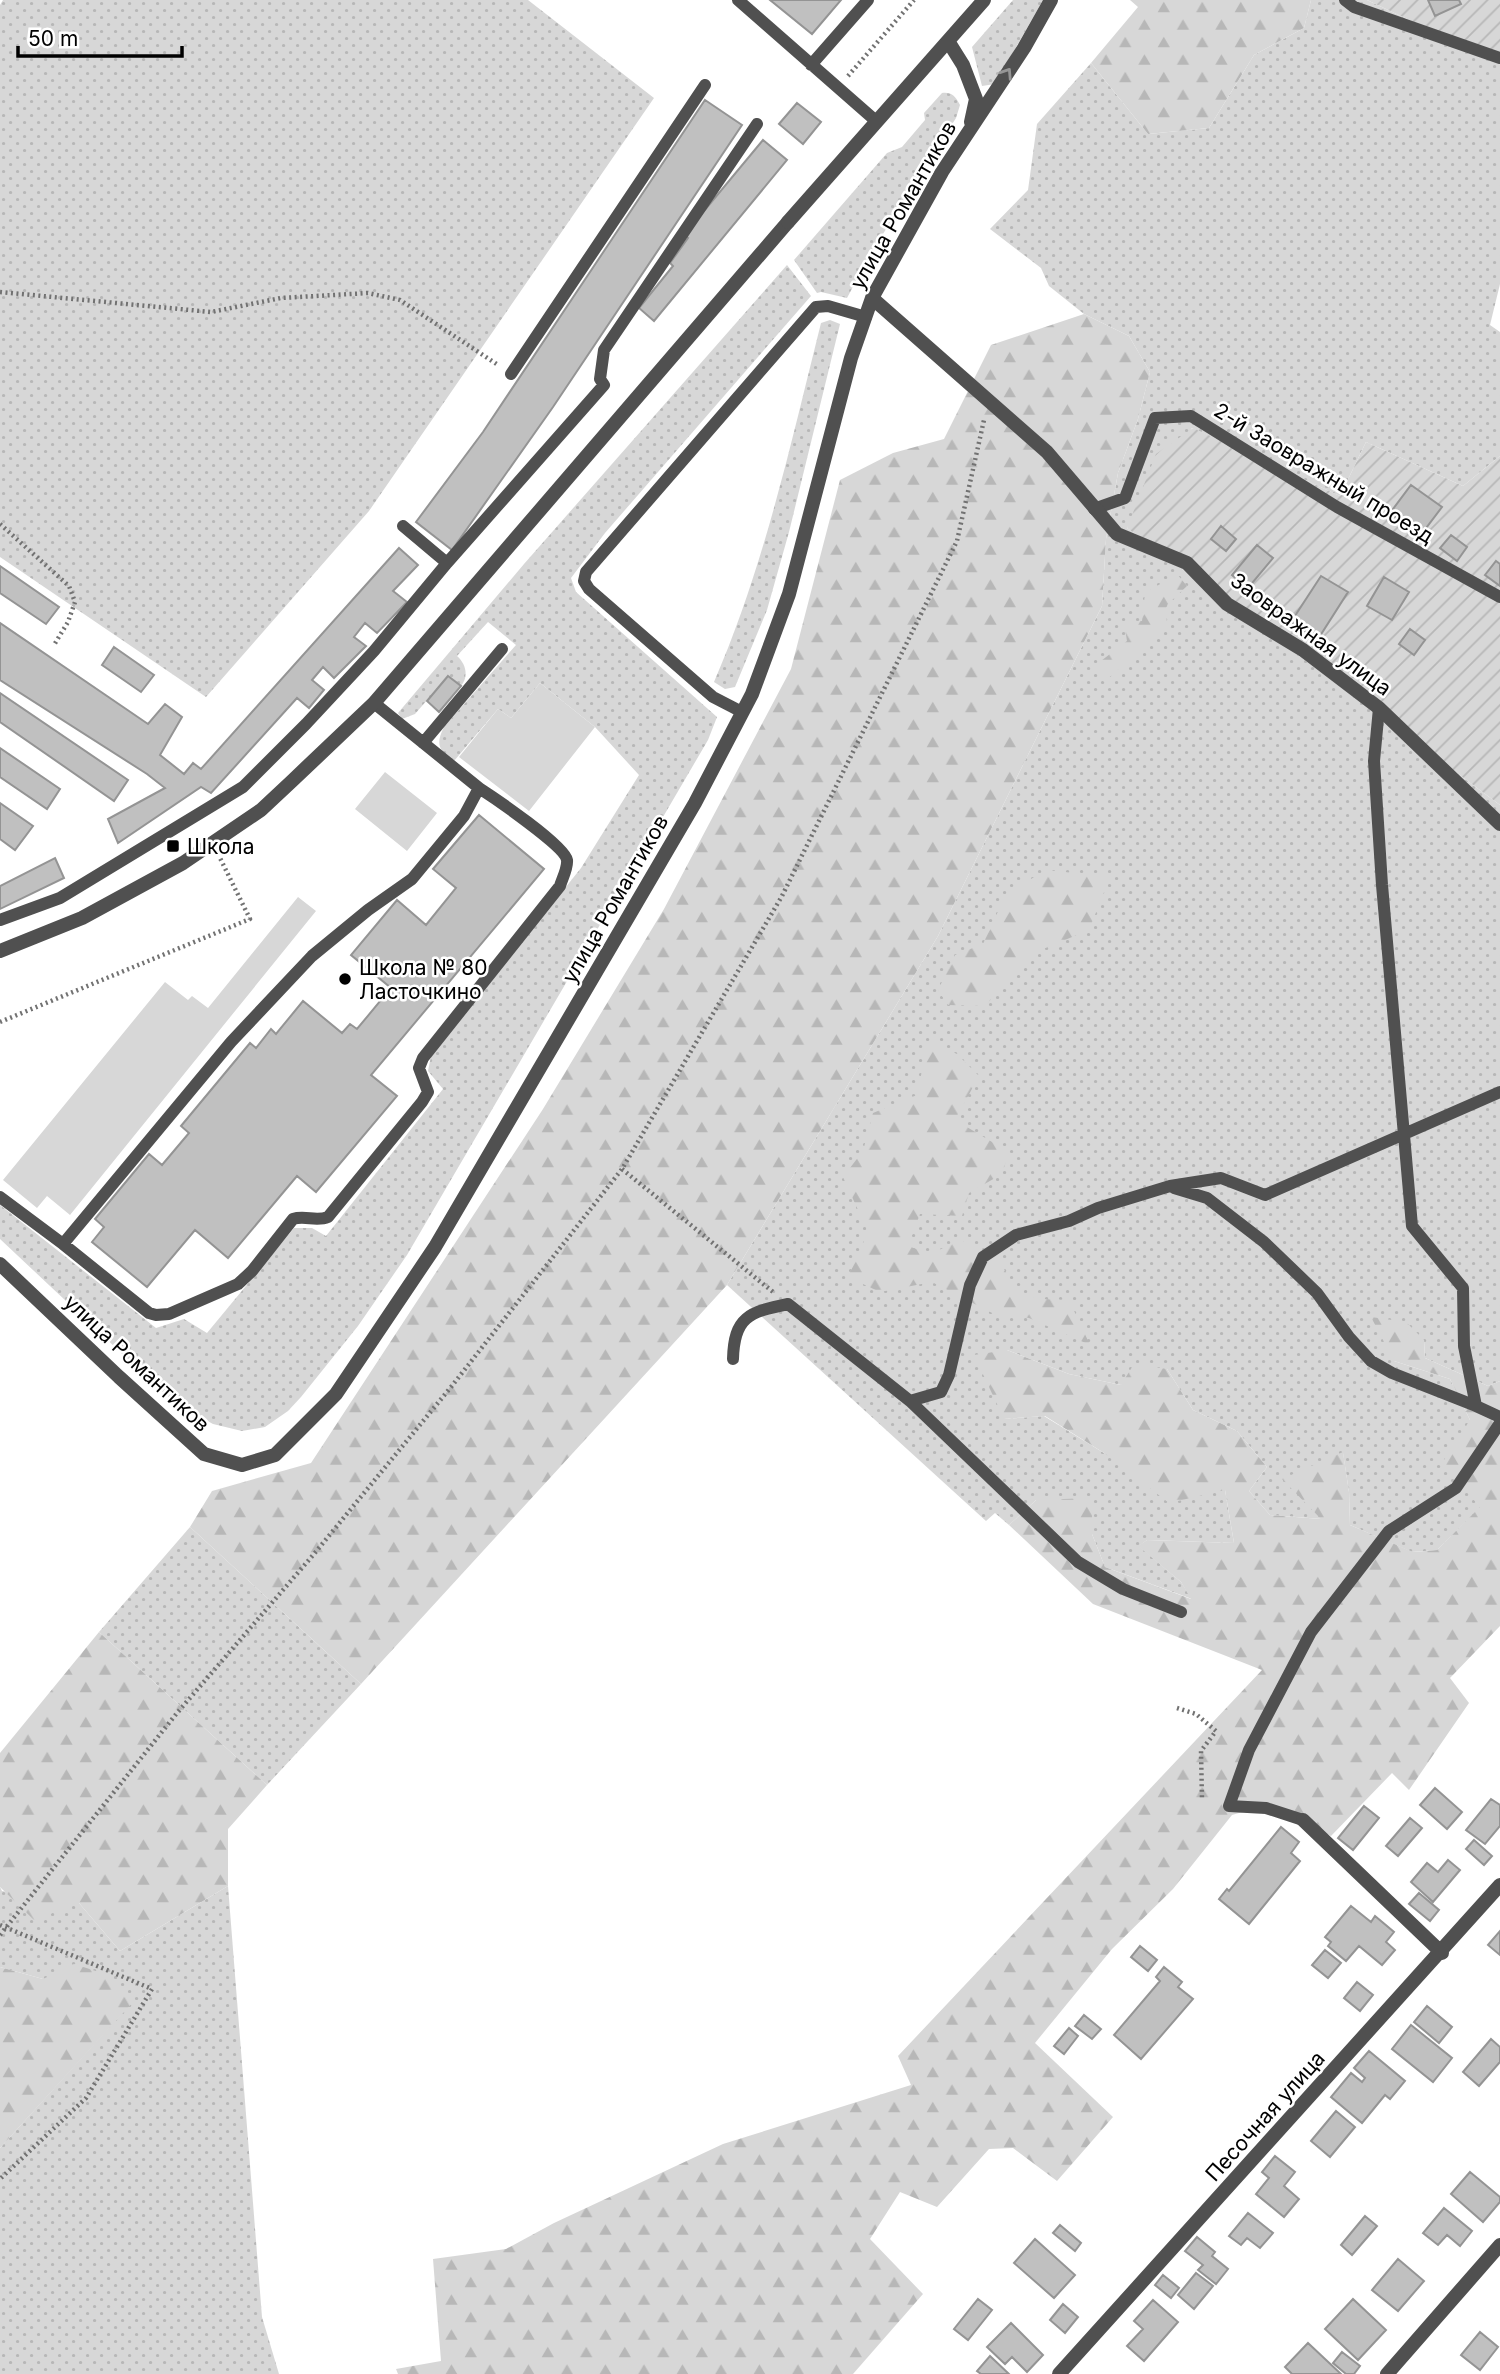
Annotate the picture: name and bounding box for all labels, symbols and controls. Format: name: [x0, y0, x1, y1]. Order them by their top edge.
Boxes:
scale bar: [18, 14, 182, 58]
text: 50 m: [28, 26, 78, 51]
one-way arrow: [999, 68, 1012, 81]
street label: улица Романтиков: [845, 117, 961, 293]
street label: 2-й Заовражный проезд: [1210, 397, 1438, 549]
street label: Заовражная улица: [1226, 567, 1396, 701]
street label: улица Романтиков: [557, 811, 673, 987]
place label: Школа: [187, 834, 254, 859]
marker: Школа: [165, 838, 181, 854]
place label: Школа № 80 Ласточкино: [359, 955, 487, 1004]
marker: Школа № 80 Ласточкино: [337, 971, 353, 987]
street label: улица Романтиков: [59, 1289, 215, 1437]
street label: Песочная улица: [1200, 2046, 1330, 2186]

